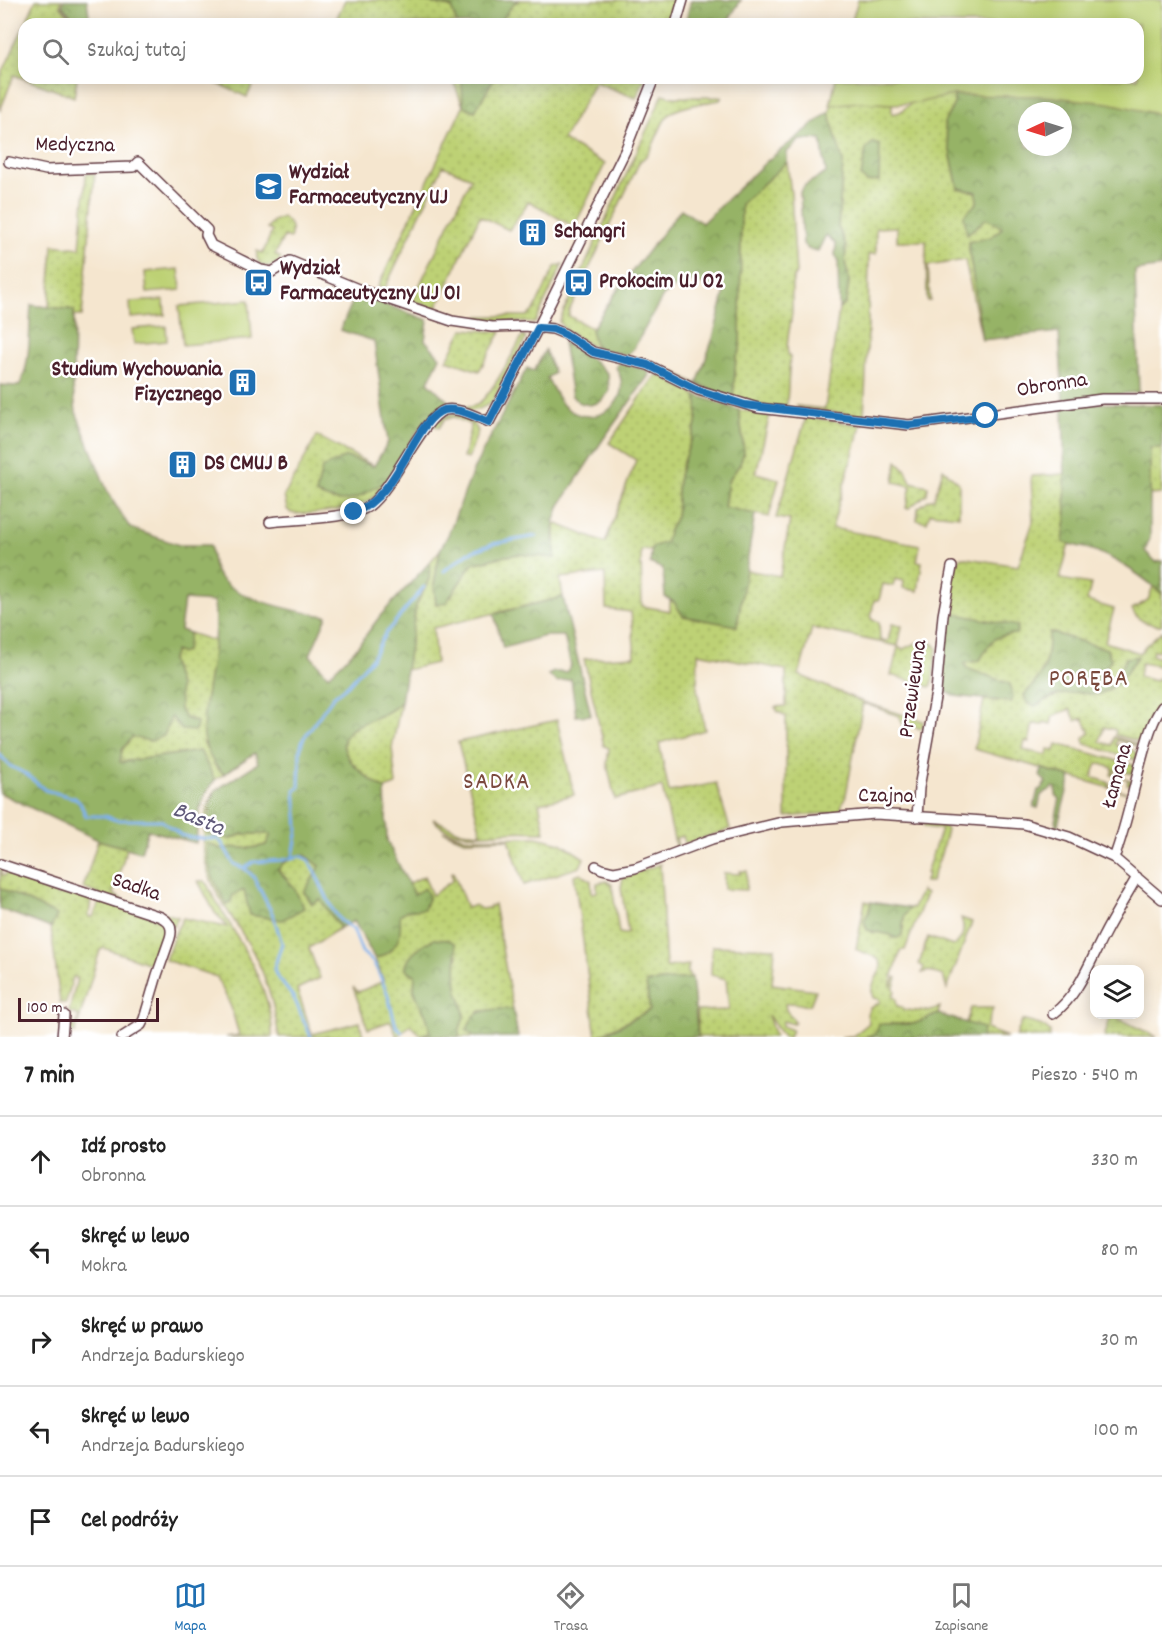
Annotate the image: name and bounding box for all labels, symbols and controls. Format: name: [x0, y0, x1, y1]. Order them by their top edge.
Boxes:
search box: [18, 18, 1144, 84]
icon: search: [39, 35, 72, 68]
text: Szukaj tutaj: [87, 36, 186, 67]
north arrow: [1018, 102, 1072, 156]
street label: Medyczna: [35, 130, 116, 162]
place label: Wydział Farmaceutyczny UJ: [289, 158, 448, 214]
school or university icon: Wydział Farmaceutyczny UJ: [252, 170, 284, 202]
building icon: Schangri: [517, 216, 549, 248]
place label: Schangri: [554, 217, 625, 248]
place label: Wydział Farmaceutyczny UJ 01: [280, 254, 461, 310]
bus stop icon: Wydział Farmaceutyczny UJ 01: [243, 266, 275, 298]
bus stop icon: Prokocim UJ 02: [562, 266, 594, 298]
place label: Prokocim UJ 02: [599, 267, 724, 298]
place label: Studium Wychowania Fizycznego: [51, 355, 223, 411]
street label: Obronna: [1015, 365, 1090, 407]
building icon: Studium Wychowania Fizycznego: [227, 367, 259, 399]
route start: [972, 402, 998, 428]
building icon: DS CMUJ B: [167, 448, 199, 480]
place label: DS CMUJ B: [204, 449, 288, 480]
route end: [340, 498, 366, 524]
street label: Przewiewna: [892, 637, 936, 740]
district label: PORĘBA: [1049, 663, 1129, 697]
street label: Łamana: [1094, 740, 1142, 813]
district label: SADKA: [463, 766, 531, 800]
street label: Czajna: [858, 781, 915, 813]
water label: Basta: [167, 794, 231, 847]
street label: Sadka: [107, 865, 165, 911]
map controls: [1090, 965, 1144, 1019]
button: layers: [1090, 965, 1144, 1019]
scale bar: [18, 995, 159, 1022]
text: 100 m: [27, 997, 63, 1020]
text: 7 min: [24, 1058, 75, 1095]
text: Pieszo · 540 m: [1031, 1062, 1138, 1090]
text: Idź prosto: [81, 1132, 166, 1163]
icon: ahead: [24, 1145, 57, 1178]
text: 330 m: [1091, 1147, 1138, 1175]
text: Obronna: [81, 1163, 145, 1191]
text: Skręć w lewo: [81, 1222, 190, 1253]
icon: left: [24, 1235, 57, 1268]
text: 80 m: [1101, 1237, 1138, 1265]
text: Mokra: [81, 1253, 127, 1281]
text: Skręć w prawo: [81, 1312, 203, 1343]
icon: right: [24, 1325, 57, 1358]
text: 30 m: [1100, 1327, 1138, 1355]
text: Andrzeja Badurskiego: [81, 1343, 245, 1371]
text: Skręć w lewo: [81, 1402, 190, 1433]
icon: left: [24, 1415, 57, 1448]
text: 100 m: [1094, 1417, 1138, 1445]
text: Andrzeja Badurskiego: [81, 1433, 245, 1461]
icon: arrive: [24, 1505, 57, 1538]
text: Cel podróży: [81, 1506, 177, 1537]
tab: Mapa: [174, 1579, 207, 1638]
tab: Trasa: [554, 1579, 588, 1638]
tab: Zapisane: [935, 1579, 988, 1638]

